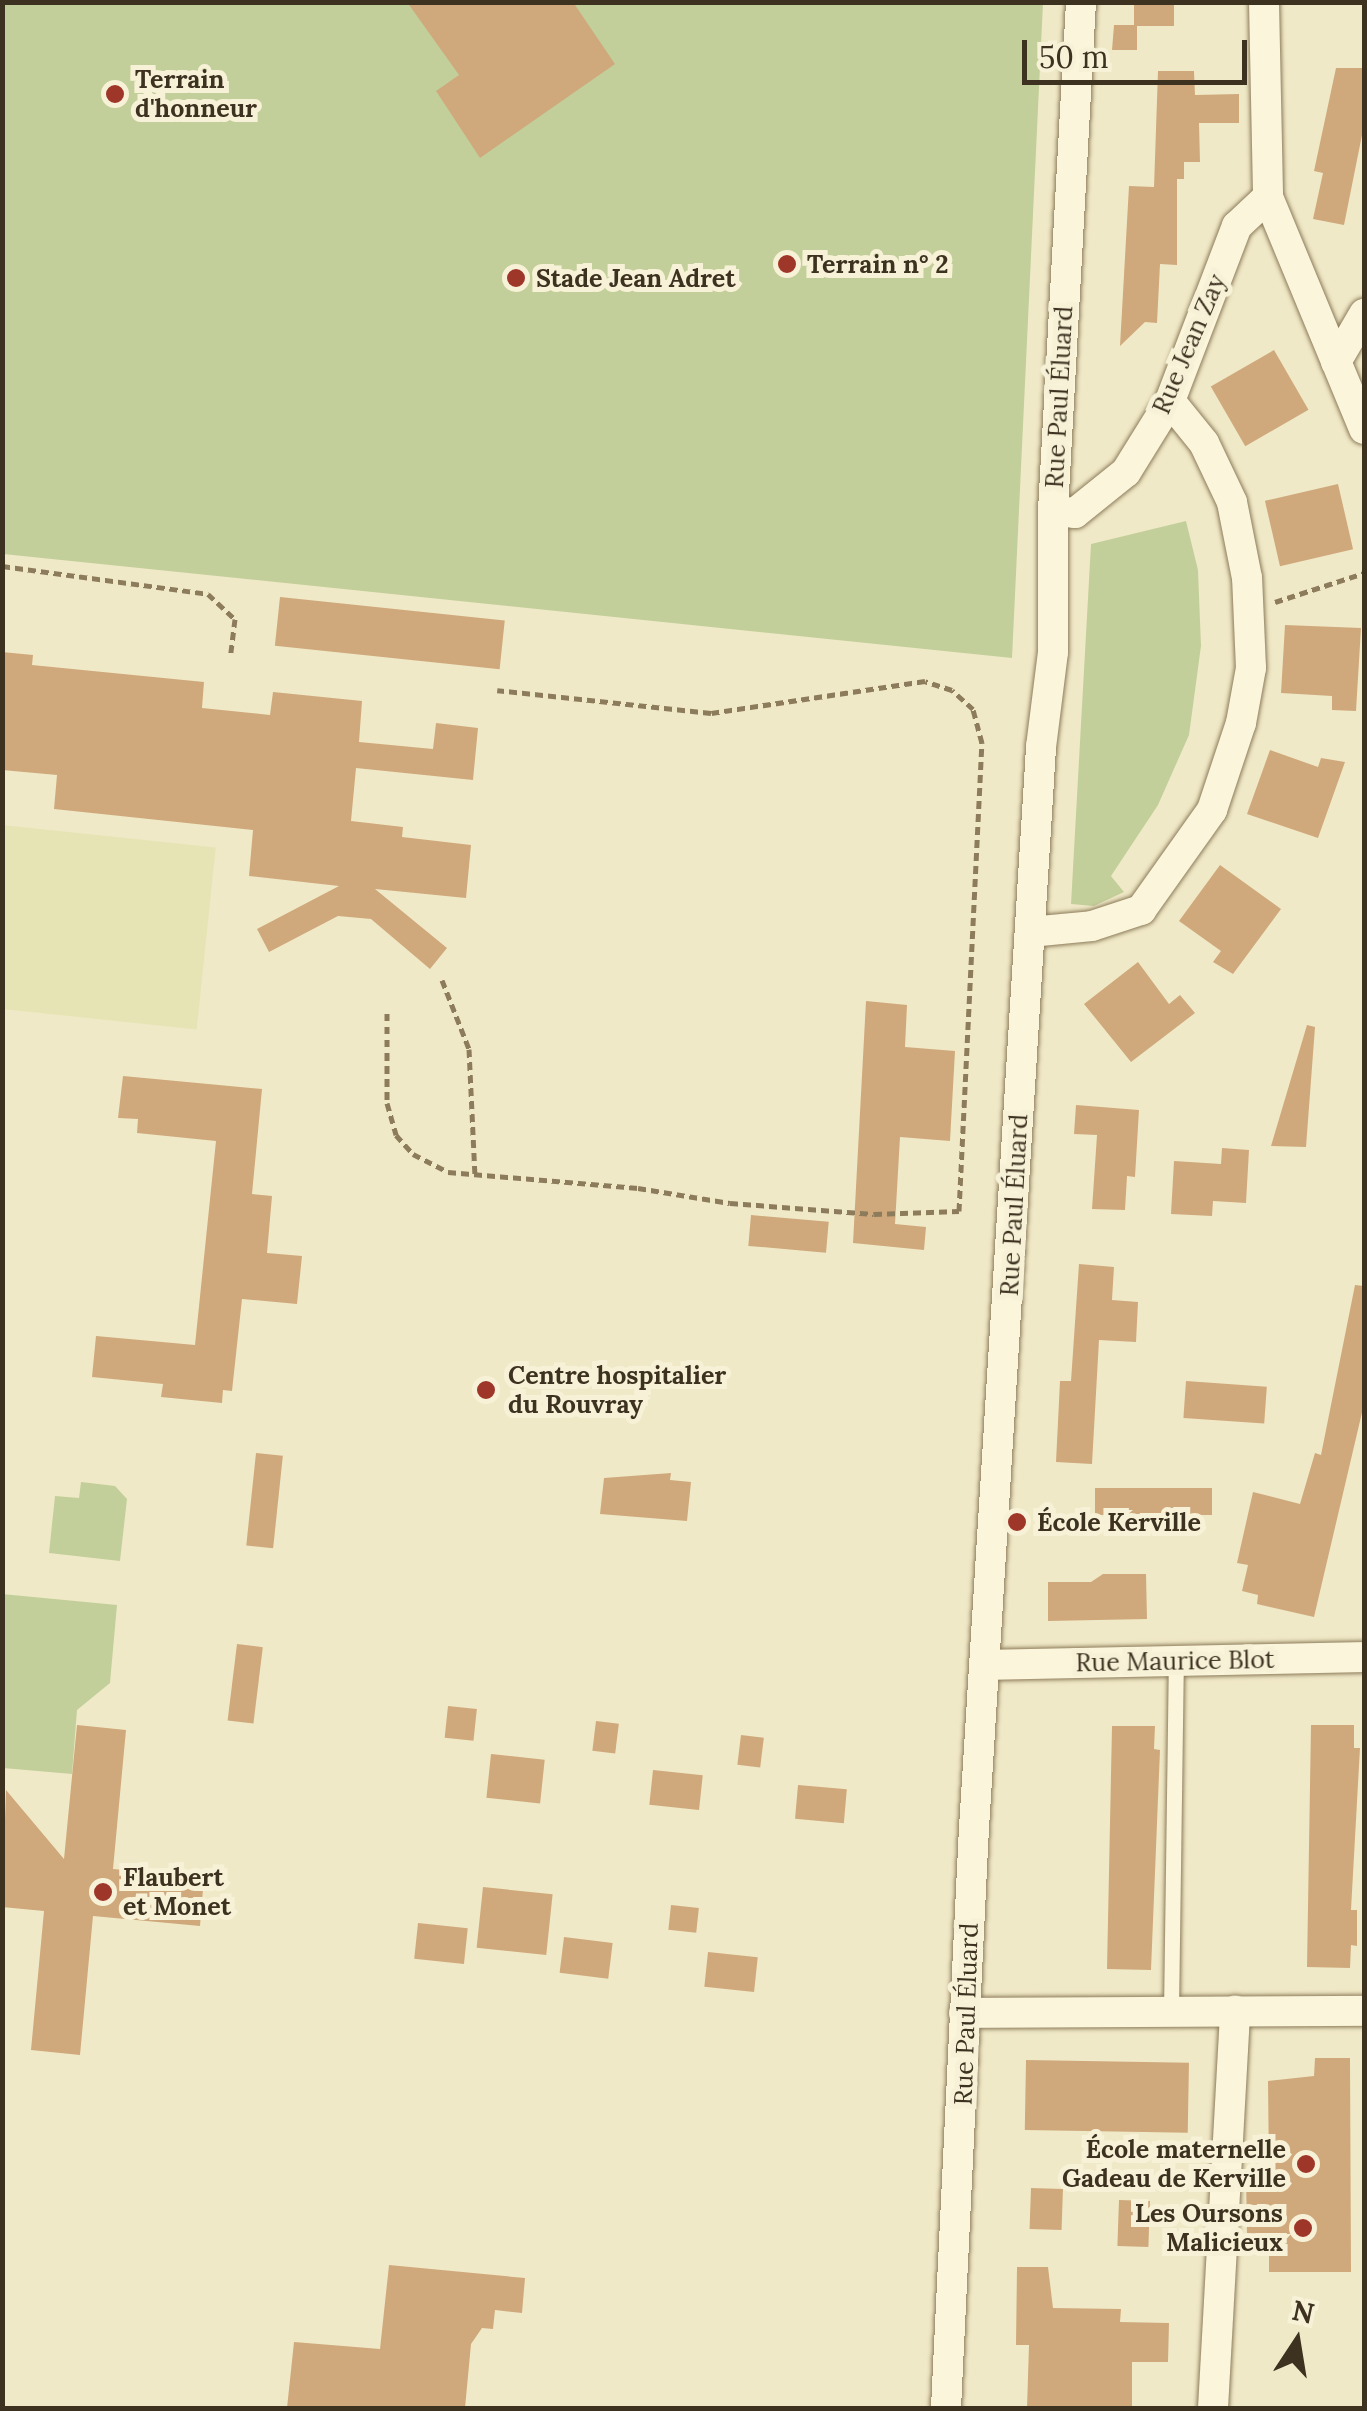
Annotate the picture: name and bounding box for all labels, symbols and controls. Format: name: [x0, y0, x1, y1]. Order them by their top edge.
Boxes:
scale bar: [1027, 20, 1252, 82]
text: 50 m: [1039, 38, 1109, 76]
place label: Terrain d'honneur: [135, 65, 257, 124]
marker: Terrain d'honneur: [104, 83, 126, 105]
place label: Terrain n° 2: [807, 249, 948, 279]
marker: Terrain n° 2: [776, 253, 798, 275]
place label: Stade Jean Adret: [536, 263, 736, 293]
marker: Stade Jean Adret: [505, 267, 527, 289]
street label: Rue Jean Zay: [1146, 270, 1232, 418]
street label: Rue Paul Éluard: [1039, 305, 1079, 489]
street label: Rue Paul Éluard: [994, 1113, 1034, 1297]
place label: Centre hospitalier du Rouvray: [508, 1361, 726, 1420]
marker: Centre hospitalier du Rouvray: [473, 1377, 499, 1403]
place label: École Kerville: [1037, 1507, 1201, 1537]
marker: École Kerville: [1006, 1511, 1028, 1533]
street label: Rue Maurice Blot: [1075, 1644, 1275, 1678]
place label: Flaubert et Monet: [123, 1863, 231, 1922]
marker: Flaubert et Monet: [92, 1881, 114, 1903]
street label: Rue Paul Éluard: [948, 1922, 984, 2106]
place label: École maternelle Gadeau de Kerville: [1062, 2135, 1286, 2194]
marker: École maternelle Gadeau de Kerville: [1295, 2153, 1317, 2175]
place label: Les Oursons Malicieux: [1135, 2199, 1283, 2258]
marker: Les Oursons Malicieux: [1292, 2217, 1314, 2239]
north arrow: [1247, 2291, 1347, 2391]
text: N: [1289, 2292, 1318, 2332]

